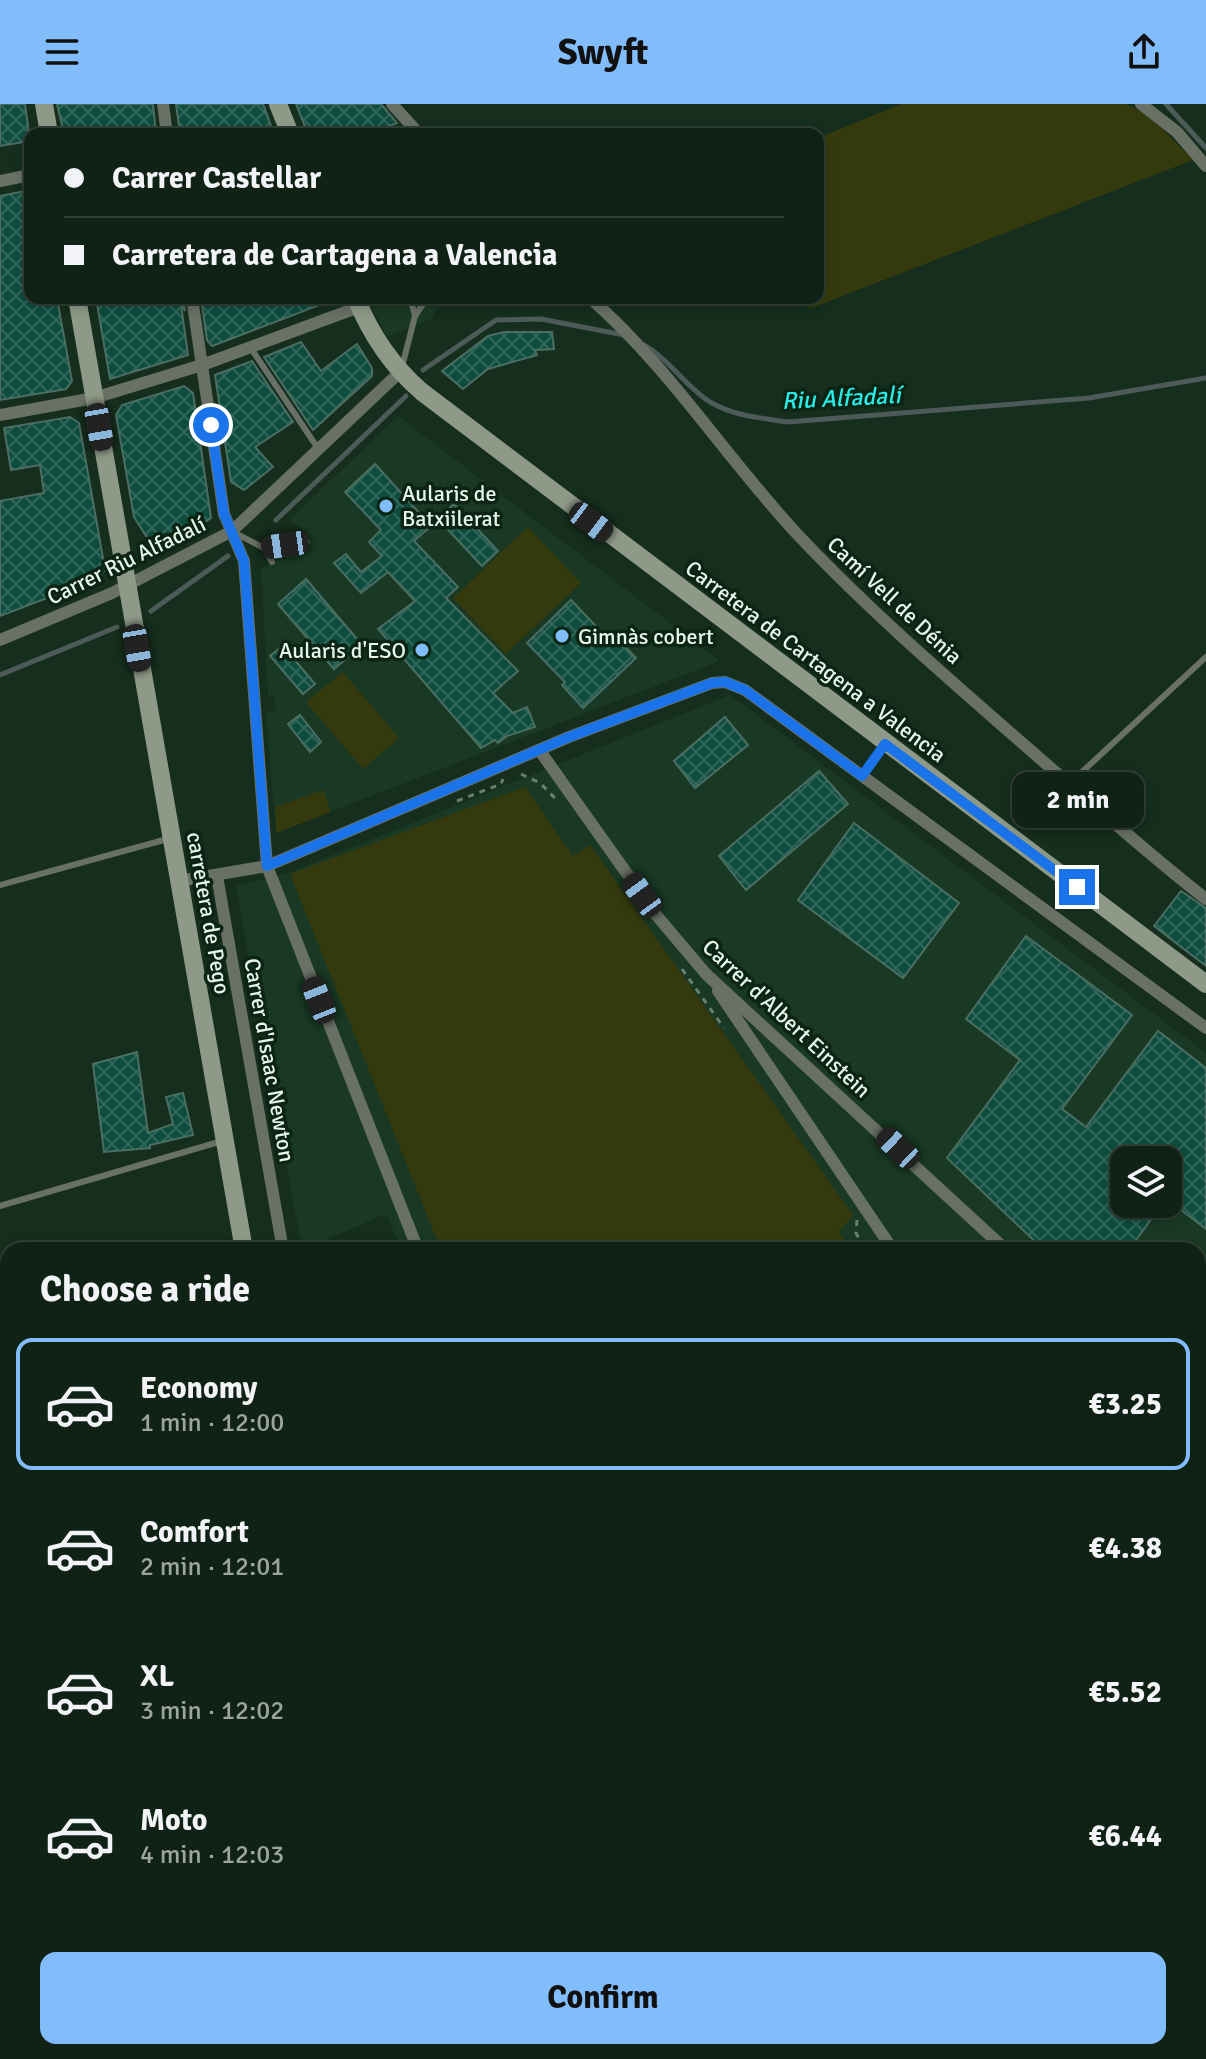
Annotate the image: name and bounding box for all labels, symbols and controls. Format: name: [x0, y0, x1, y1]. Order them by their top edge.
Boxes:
icon: menu: [40, 30, 84, 74]
text: Swyft: [558, 30, 648, 75]
icon: share: [1122, 30, 1166, 74]
text: Carrer Castellar: [112, 160, 321, 197]
text: Carretera de Cartagena a Valencia: [112, 237, 557, 274]
water label: Riu Alfadalí: [781, 380, 906, 416]
car: [83, 401, 115, 453]
route start: [193, 407, 229, 443]
place label: Aularis de Batxiilerat: [402, 480, 501, 532]
marker: Aularis de Batxiilerat: [377, 497, 395, 515]
car: [565, 498, 617, 546]
street label: Carrer Riu Alfadalí: [42, 510, 210, 611]
car: [260, 530, 310, 560]
street label: Camí Vell de Dénia: [822, 531, 968, 670]
street label: Carretera de Cartagena a Valencia: [680, 555, 951, 768]
car: [121, 622, 153, 674]
place label: Gimnàs cobert: [578, 623, 714, 650]
marker: Gimnàs cobert: [553, 627, 571, 645]
place label: Aularis d'ESO: [279, 637, 406, 664]
marker: Aularis d'ESO: [413, 641, 431, 659]
callout: 2 min: [1011, 771, 1143, 827]
text: 2 min: [1047, 784, 1109, 816]
street label: carretera de Pego: [181, 830, 236, 996]
car: [618, 869, 666, 921]
route end: [1059, 869, 1095, 905]
street label: Carrer d'Albert Einstein: [697, 933, 876, 1103]
street label: Carrer d'Isaac Newton: [238, 956, 301, 1164]
car: [299, 973, 339, 1027]
car: [872, 1123, 924, 1173]
map controls: [1110, 1146, 1182, 1218]
button: layers: [1110, 1146, 1182, 1218]
text: Choose a ride: [40, 1267, 250, 1312]
icon: car: [44, 1368, 116, 1440]
text: Economy: [140, 1370, 257, 1407]
text: €3.25: [1089, 1386, 1162, 1423]
text: 1 min · 12:00: [140, 1407, 284, 1439]
icon: car: [44, 1512, 116, 1584]
text: Comfort: [140, 1514, 249, 1551]
text: €4.38: [1089, 1530, 1162, 1567]
text: 2 min · 12:01: [140, 1551, 284, 1583]
icon: car: [44, 1656, 116, 1728]
text: XL: [140, 1658, 174, 1695]
text: €5.52: [1089, 1674, 1162, 1711]
text: 3 min · 12:02: [140, 1695, 284, 1727]
icon: car: [44, 1800, 116, 1872]
text: Moto: [140, 1802, 207, 1839]
text: €6.44: [1089, 1818, 1162, 1855]
text: 4 min · 12:03: [140, 1839, 284, 1871]
button: Confirm: [40, 1952, 1166, 2044]

